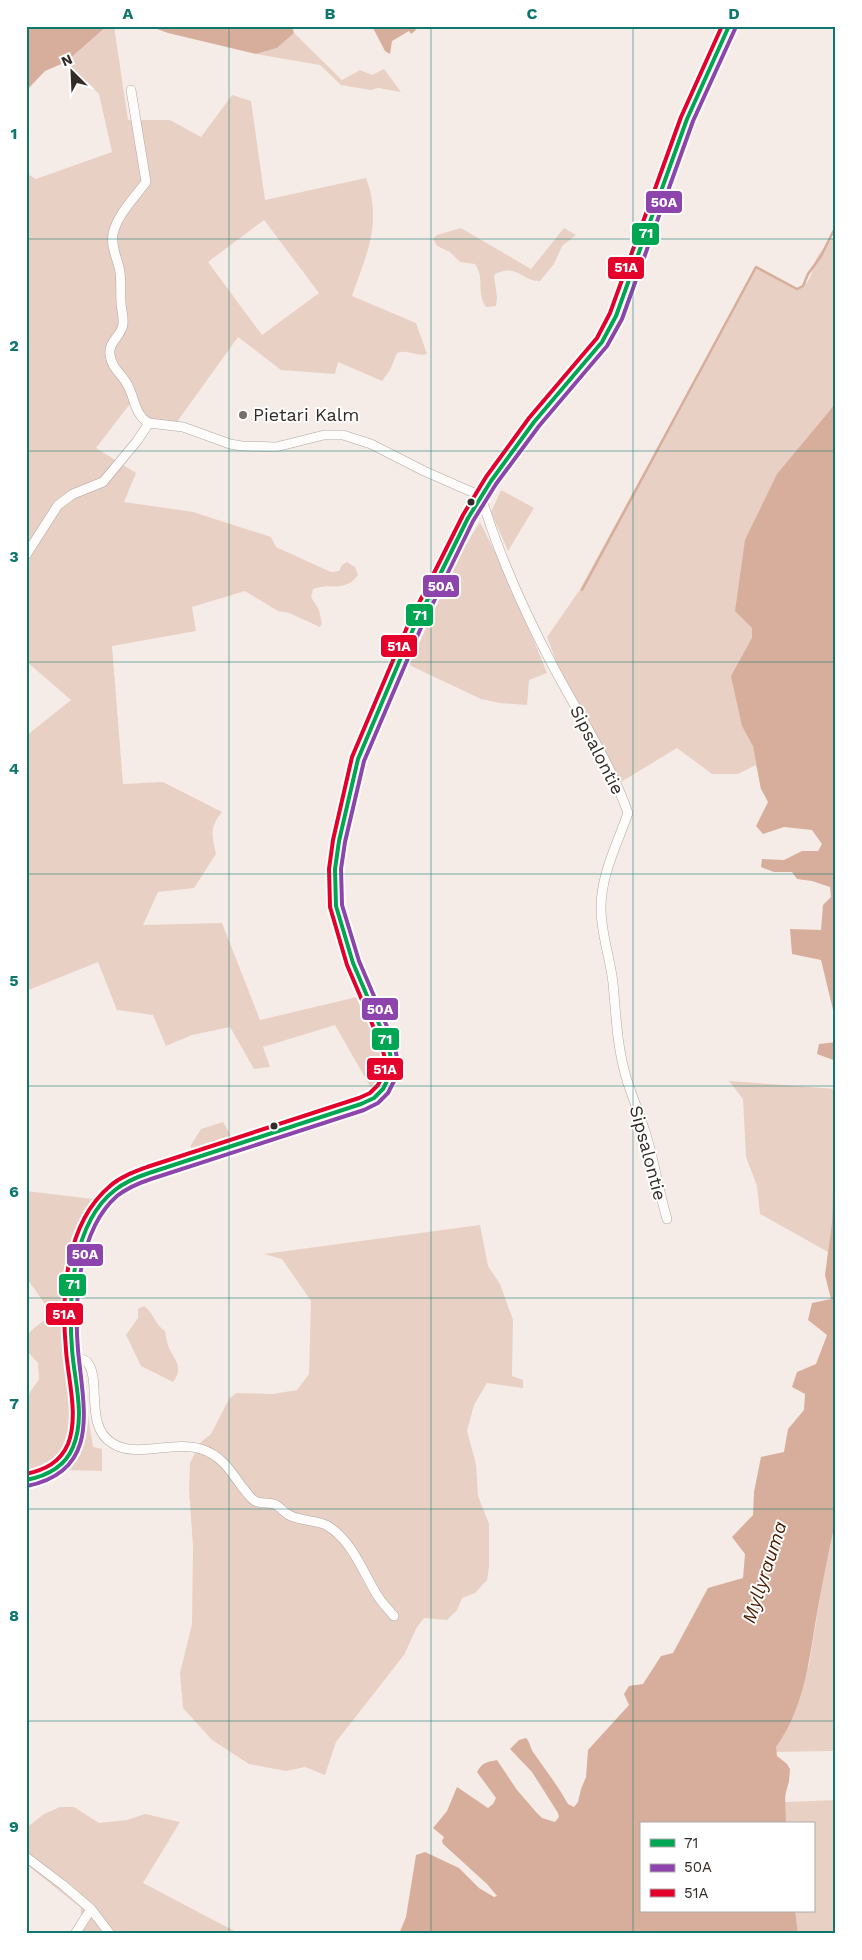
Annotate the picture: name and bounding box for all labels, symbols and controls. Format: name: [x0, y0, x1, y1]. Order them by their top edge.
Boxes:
text: A: [123, 4, 134, 23]
text: B: [325, 4, 336, 23]
text: C: [527, 4, 538, 23]
text: D: [728, 4, 740, 23]
north arrow: [48, 48, 98, 98]
text: N: [59, 51, 75, 70]
text: 1: [11, 124, 17, 143]
line badge: 50A: [645, 190, 683, 214]
text: 50A: [651, 194, 678, 210]
line badge: 71: [631, 222, 660, 246]
text: 71: [639, 225, 653, 241]
line badge: 51A: [607, 256, 645, 280]
text: 51A: [614, 259, 638, 275]
text: 2: [9, 336, 19, 355]
place label: Pietari Kalm: [253, 404, 359, 425]
marker: Pietari Kalm: [237, 409, 249, 421]
unlabelled marker: [466, 497, 476, 507]
text: 3: [9, 547, 19, 566]
line badge: 50A: [422, 574, 460, 598]
text: 50A: [428, 578, 455, 594]
line badge: 71: [405, 603, 434, 627]
text: 71: [413, 607, 427, 623]
line badge: 51A: [380, 634, 418, 658]
text: 51A: [387, 638, 411, 654]
street label: Sipsalontie: [566, 702, 629, 798]
text: 4: [9, 759, 19, 778]
text: 5: [9, 971, 19, 990]
line badge: 50A: [361, 997, 399, 1021]
text: 50A: [367, 1001, 394, 1017]
line badge: 71: [371, 1027, 400, 1051]
text: 71: [378, 1031, 392, 1047]
line badge: 51A: [366, 1057, 404, 1081]
text: 51A: [373, 1061, 397, 1077]
street label: Sipsalontie: [626, 1103, 671, 1203]
unlabelled marker: [269, 1121, 279, 1131]
text: 6: [9, 1182, 19, 1201]
line badge: 50A: [66, 1243, 104, 1267]
text: 50A: [72, 1246, 99, 1262]
line badge: 71: [58, 1273, 87, 1297]
text: 71: [66, 1276, 80, 1292]
line badge: 51A: [45, 1302, 84, 1326]
text: 51A: [52, 1306, 76, 1322]
text: 7: [9, 1394, 19, 1413]
water label: Myllyrauma: [737, 1518, 792, 1626]
text: 8: [9, 1606, 19, 1625]
text: 9: [9, 1817, 19, 1836]
legend: [640, 1822, 814, 1912]
text: 71: [684, 1834, 698, 1852]
text: 50A: [684, 1858, 712, 1876]
text: 51A: [684, 1884, 709, 1902]

